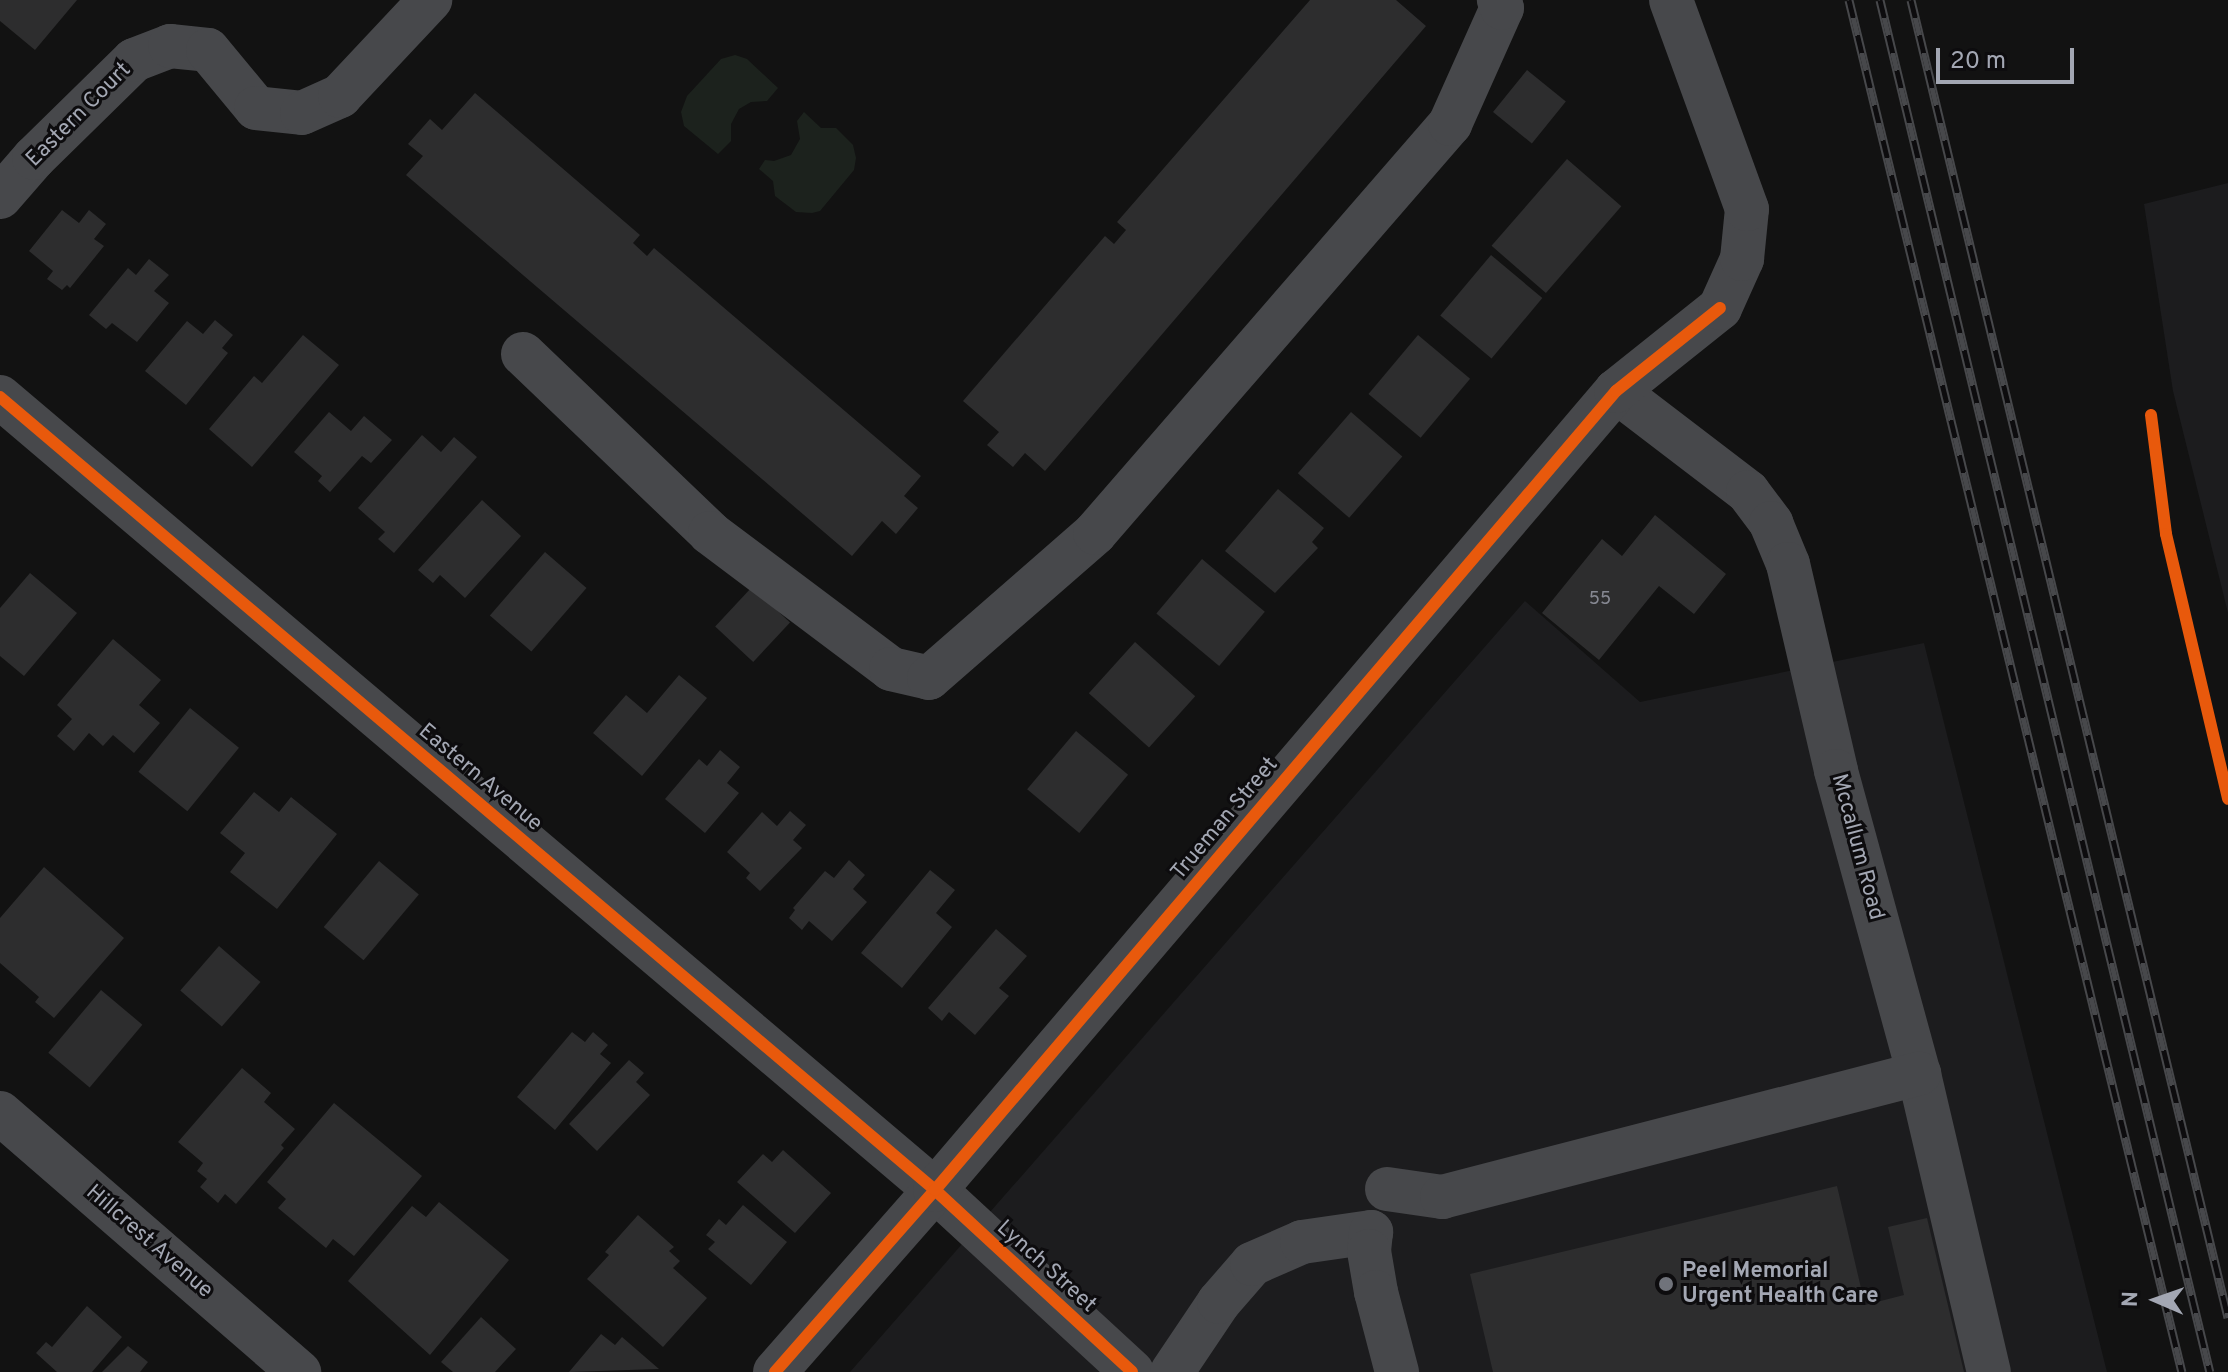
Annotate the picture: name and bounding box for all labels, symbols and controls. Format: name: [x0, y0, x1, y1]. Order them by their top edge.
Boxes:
scale bar: [1940, 32, 2078, 82]
text: 20 m: [1950, 47, 2006, 77]
street label: Eastern Court: [21, 57, 137, 173]
house number: 55: [1589, 589, 1611, 611]
street label: Eastern Avenue: [412, 718, 548, 838]
street label: Trueman Street: [1166, 752, 1284, 886]
street label: Mccallum Road: [1825, 771, 1889, 923]
street label: Hillcrest Avenue: [80, 1179, 218, 1305]
street label: Lynch Street: [991, 1215, 1101, 1319]
place label: Peel Memorial Urgent Health Care: [1682, 1258, 1879, 1310]
north arrow: [2116, 1260, 2196, 1340]
marker: Peel Memorial Urgent Health Care: [1657, 1275, 1675, 1293]
text: N: [2118, 1291, 2145, 1308]

